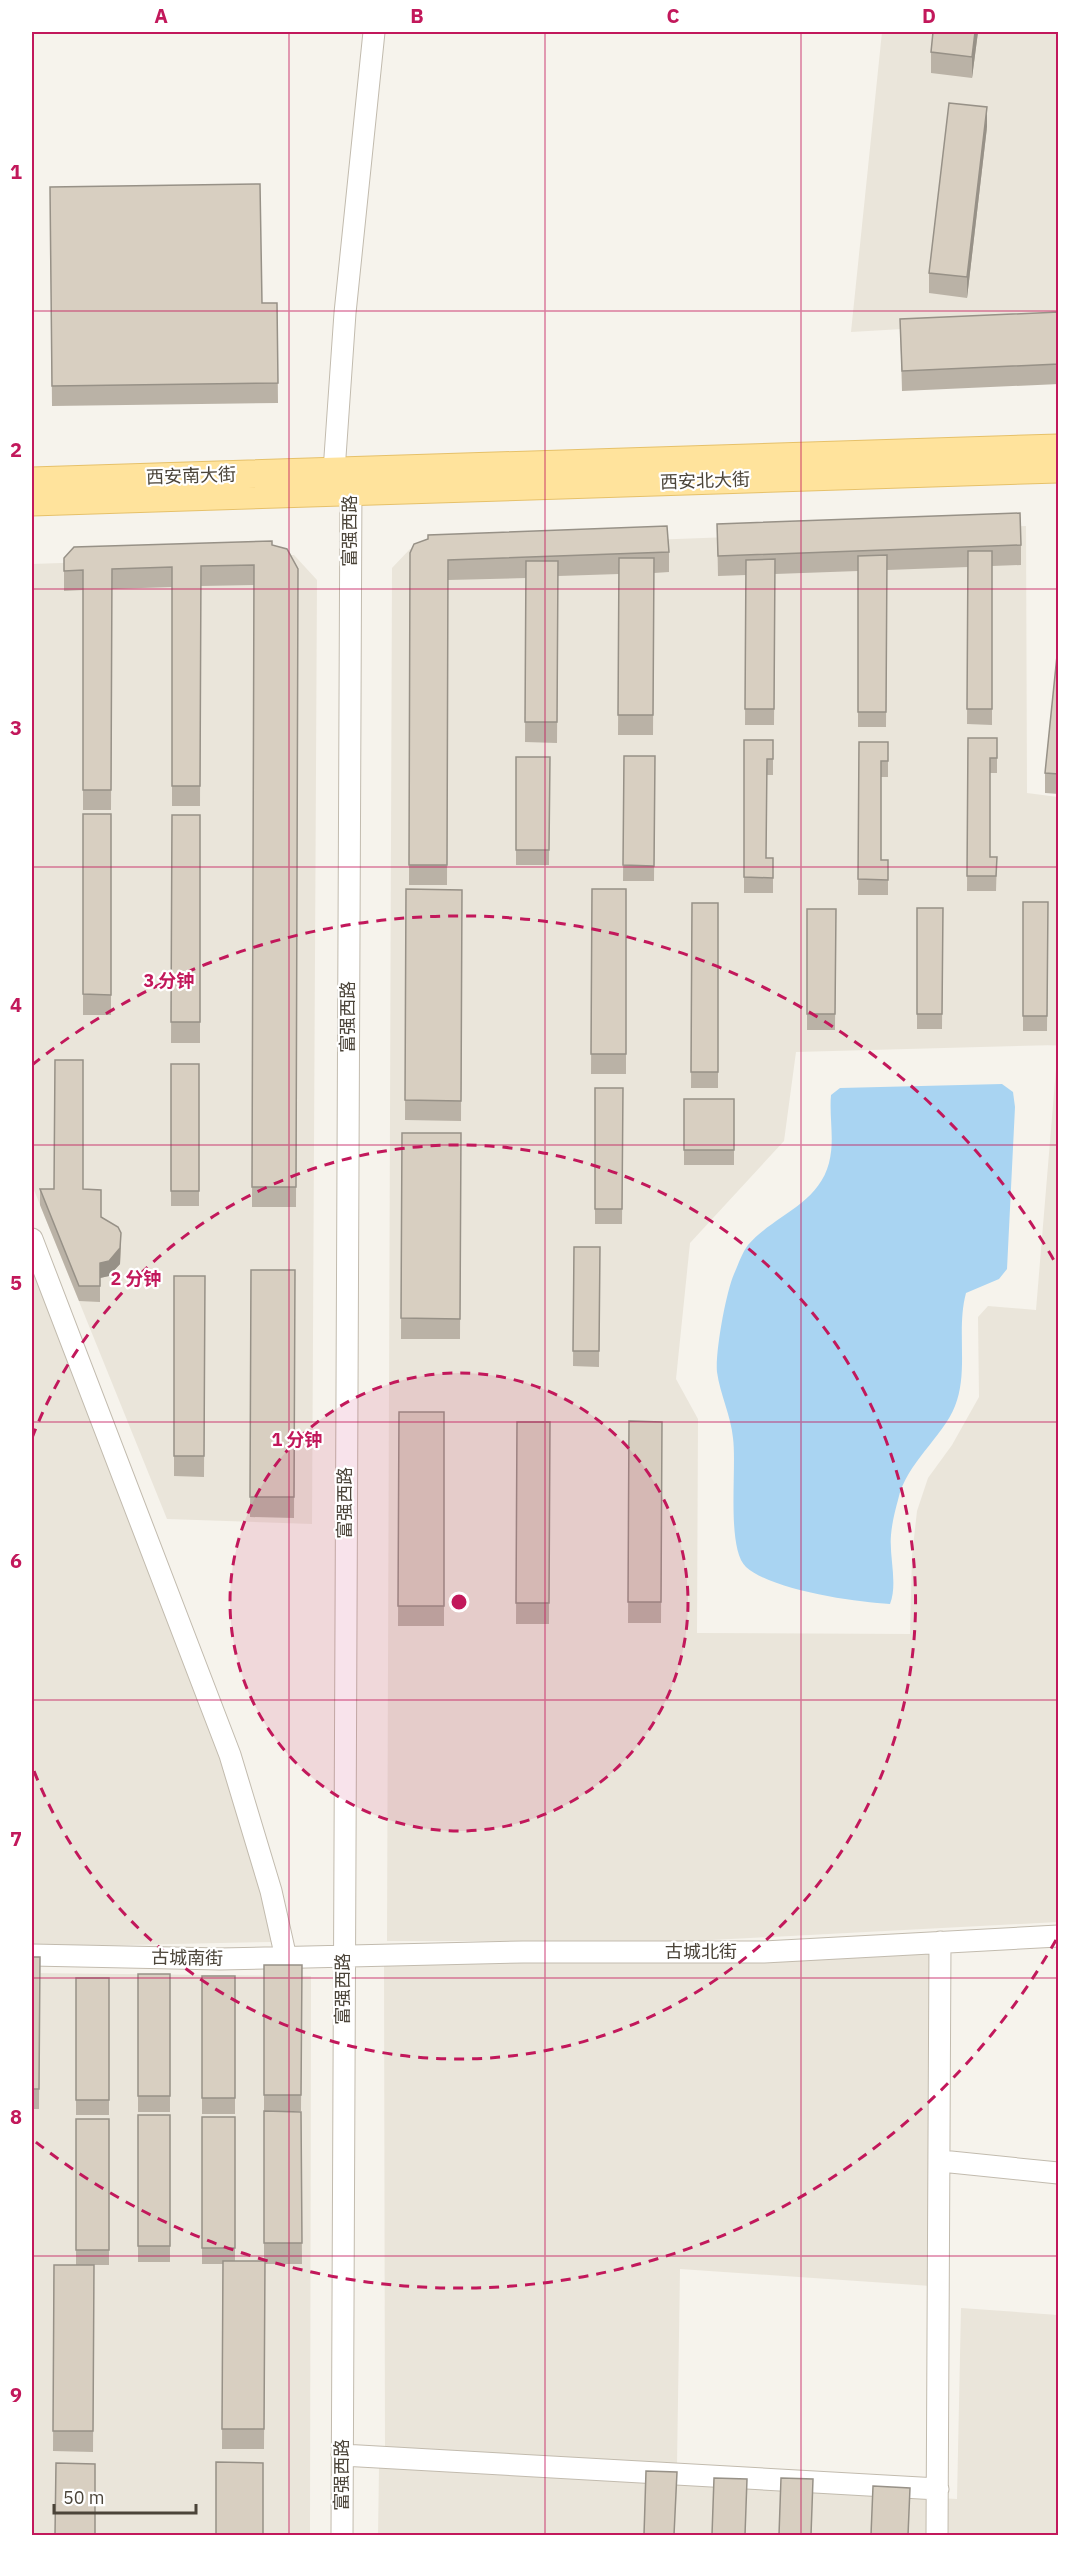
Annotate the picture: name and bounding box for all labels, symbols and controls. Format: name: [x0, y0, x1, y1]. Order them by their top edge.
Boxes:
text: A: [154, 2, 168, 29]
text: B: [410, 2, 424, 29]
text: C: [666, 2, 680, 29]
text: D: [922, 2, 936, 29]
text: 1: [10, 158, 22, 185]
text: 2: [10, 436, 22, 463]
street label: 西安南大街: [146, 462, 236, 489]
street label: 西安北大街: [660, 467, 750, 494]
street label: 富强西路: [338, 495, 361, 567]
text: 3: [10, 714, 22, 741]
text: 3 分钟: [143, 969, 195, 992]
street label: 富强西路: [336, 981, 359, 1053]
text: 4: [10, 991, 22, 1018]
text: 2 分钟: [110, 1267, 162, 1290]
text: 5: [10, 1269, 22, 1296]
text: 1 分钟: [271, 1428, 323, 1451]
street label: 富强西路: [333, 1467, 356, 1539]
text: 6: [10, 1547, 22, 1574]
centre of rings: [449, 1592, 469, 1612]
text: 7: [10, 1825, 22, 1852]
street label: 古城北街: [665, 1940, 737, 1963]
street label: 古城南街: [151, 1945, 223, 1970]
street label: 富强西路: [331, 1953, 354, 2025]
text: 8: [10, 2103, 22, 2130]
text: 9: [10, 2381, 22, 2408]
street label: 富强西路: [330, 2439, 353, 2511]
scale bar: [54, 2477, 196, 2515]
text: 50 m: [63, 2486, 105, 2509]

